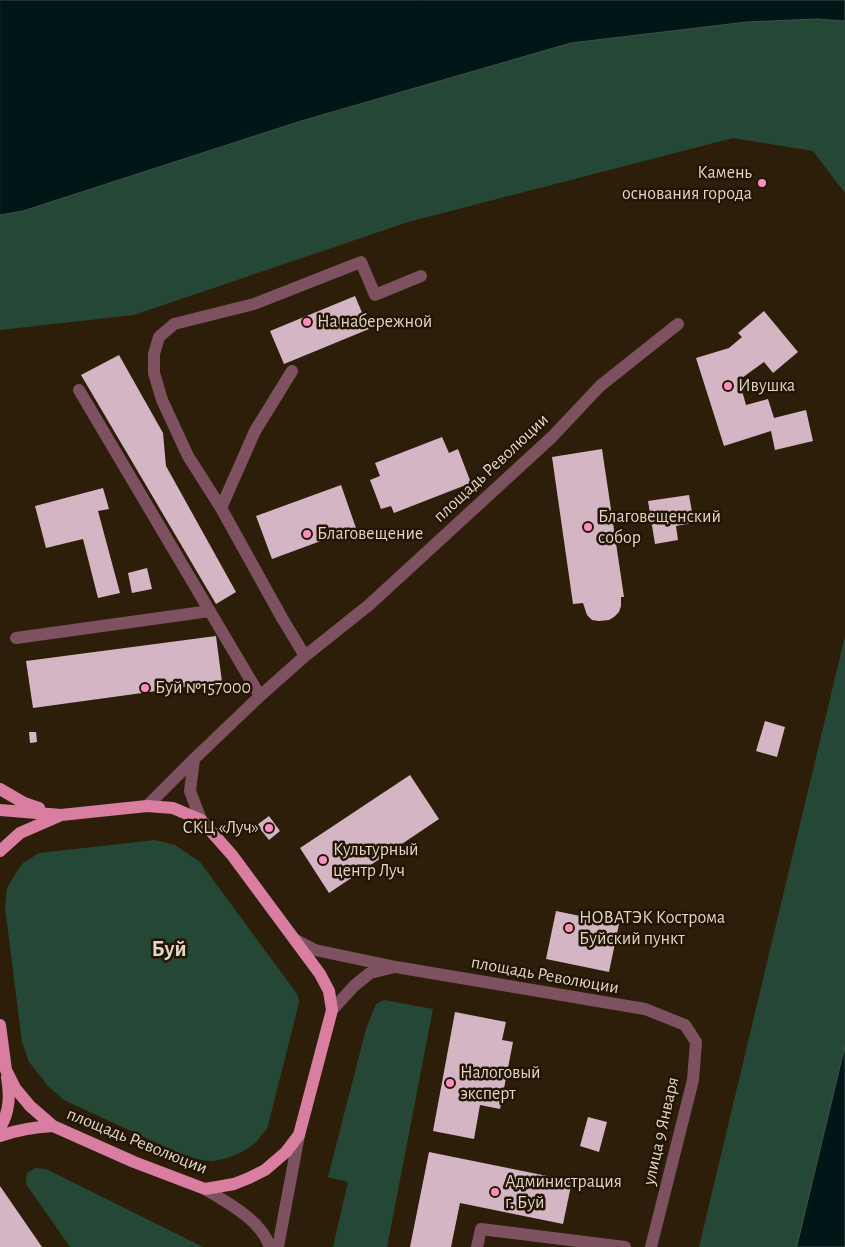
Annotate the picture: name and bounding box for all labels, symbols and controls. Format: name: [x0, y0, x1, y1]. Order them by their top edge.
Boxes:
place label: Камень основания города: [622, 162, 752, 204]
marker: Камень основания города: [756, 177, 768, 189]
place label: На набережной: [317, 311, 432, 333]
marker: На набережной: [301, 316, 313, 328]
place label: Ивушка: [738, 375, 795, 397]
marker: Ивушка: [722, 380, 734, 392]
street label: площадь Революции: [429, 409, 553, 527]
place label: Благовещенский собор: [598, 506, 721, 548]
marker: Благовещенский собор: [582, 521, 594, 533]
place label: Благовещение: [317, 523, 423, 545]
marker: Благовещение: [301, 528, 313, 540]
place label: Буй №157000: [155, 677, 251, 699]
marker: Буй №157000: [139, 682, 151, 694]
place label: СКЦ «Луч»: [182, 817, 259, 839]
marker: СКЦ «Луч»: [263, 822, 275, 834]
place label: Культурный центр Луч: [333, 839, 419, 882]
marker: Культурный центр Луч: [317, 854, 329, 866]
place label: НОВАТЭК Кострома Буйский пункт: [579, 907, 725, 950]
marker: НОВАТЭК Кострома Буйский пункт: [563, 922, 575, 934]
district label: Буй: [151, 936, 187, 962]
street label: площадь Революции: [469, 951, 621, 999]
place label: Налоговый эксперт: [460, 1062, 541, 1104]
street label: улица 9 Января: [638, 1075, 684, 1187]
marker: Налоговый эксперт: [444, 1077, 456, 1089]
street label: площадь Революции: [63, 1103, 211, 1179]
place label: Администрация г. Буй: [505, 1171, 622, 1214]
marker: Администрация г. Буй: [489, 1186, 501, 1198]

